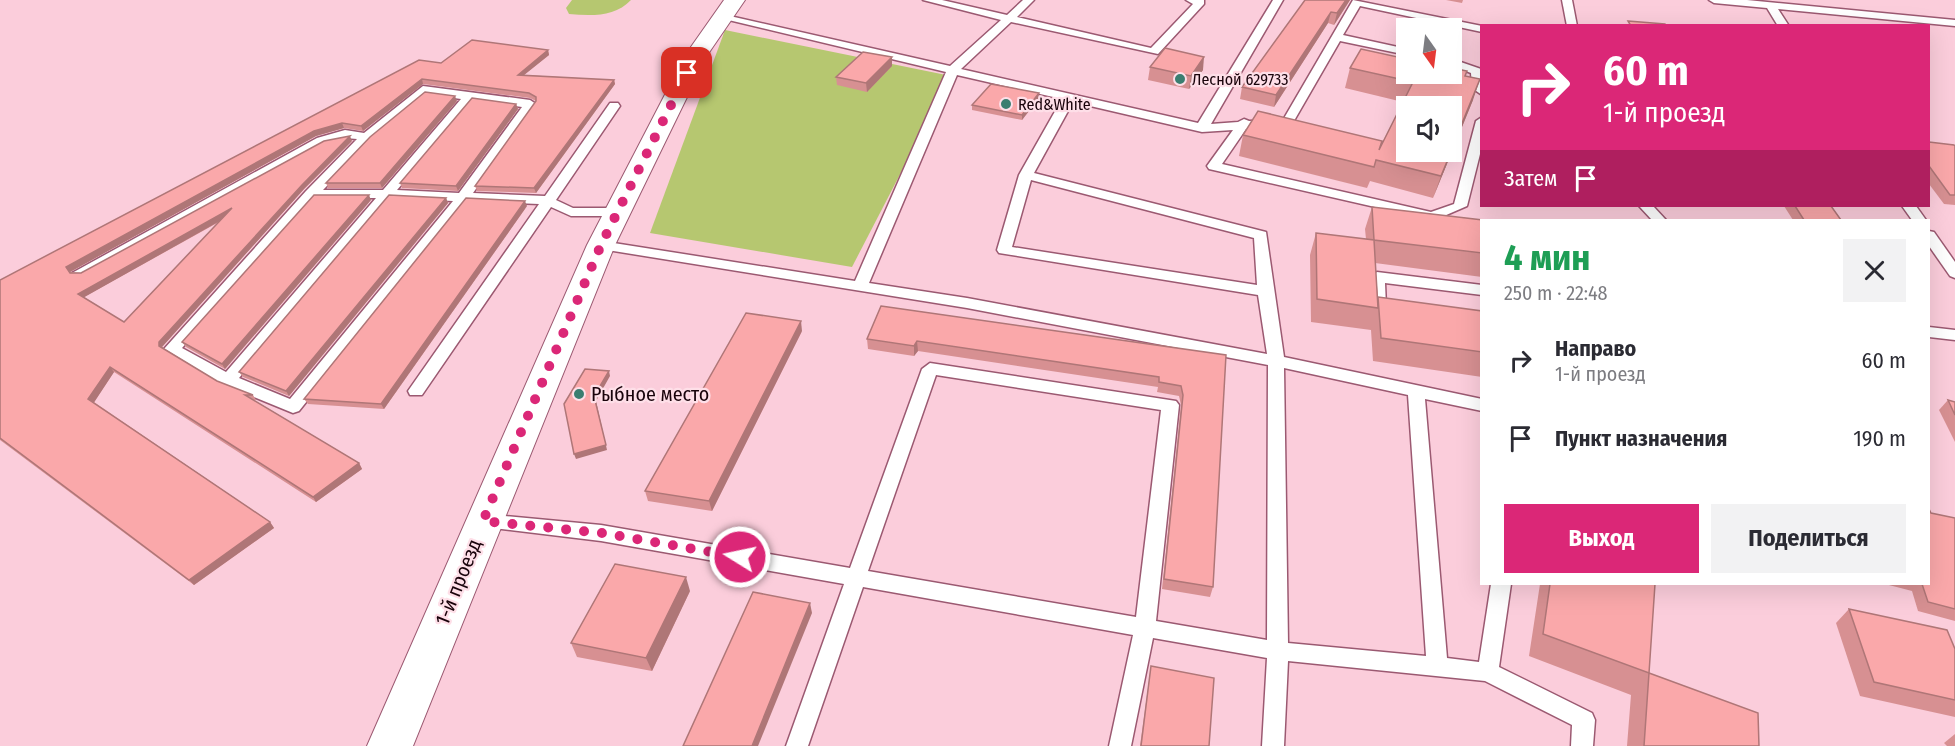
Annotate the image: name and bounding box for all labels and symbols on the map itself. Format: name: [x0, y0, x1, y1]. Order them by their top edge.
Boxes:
north arrow: [1396, 18, 1462, 84]
pin: [661, 47, 712, 98]
place label: Лесной 629733: [1192, 70, 1289, 89]
marker: Лесной 629733: [1173, 72, 1187, 86]
place label: Red&White: [1018, 95, 1091, 114]
marker: Red&White: [999, 97, 1013, 111]
place label: Рыбное место: [591, 382, 709, 406]
marker: Рыбное место: [572, 387, 586, 401]
position arrow: [708, 525, 772, 589]
street label: 1-й проезд: [430, 536, 486, 628]

